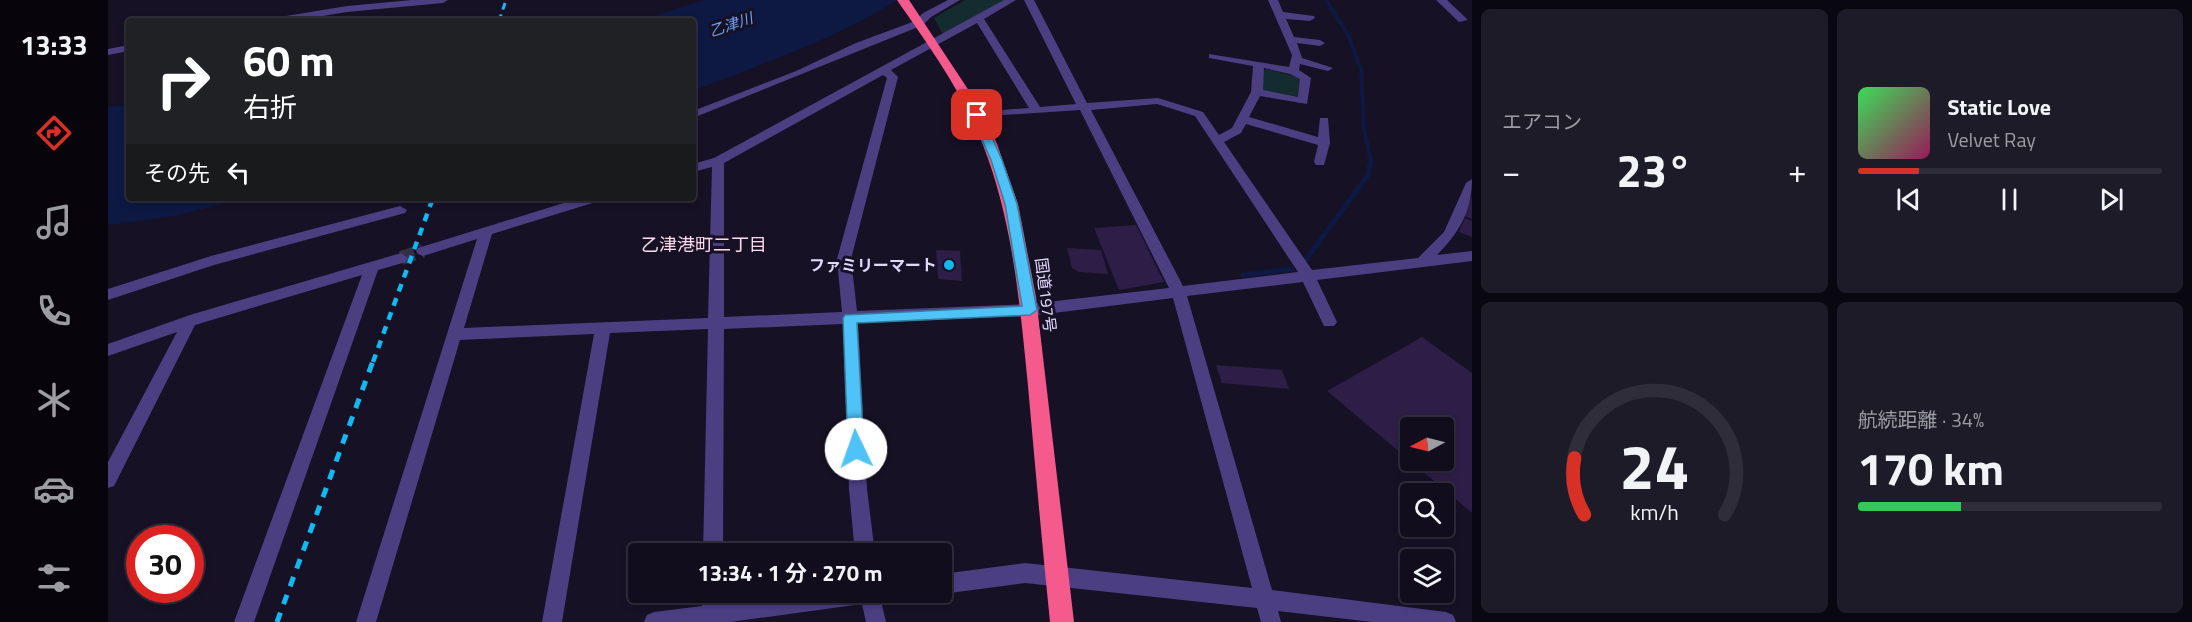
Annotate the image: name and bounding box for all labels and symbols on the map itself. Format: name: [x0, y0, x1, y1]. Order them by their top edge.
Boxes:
water label: 乙津川: [706, 6, 758, 43]
pin: [951, 89, 1002, 140]
district label: 乙津港町二丁目: [641, 231, 767, 258]
place label: ファミリーマート: [809, 253, 937, 277]
street label: 国道197号: [1030, 256, 1062, 334]
marker: ファミリーマート: [942, 258, 956, 272]
position arrow: [824, 417, 888, 481]
north arrow: [1400, 417, 1454, 471]
speed limit sign: 30: [126, 525, 204, 603]

